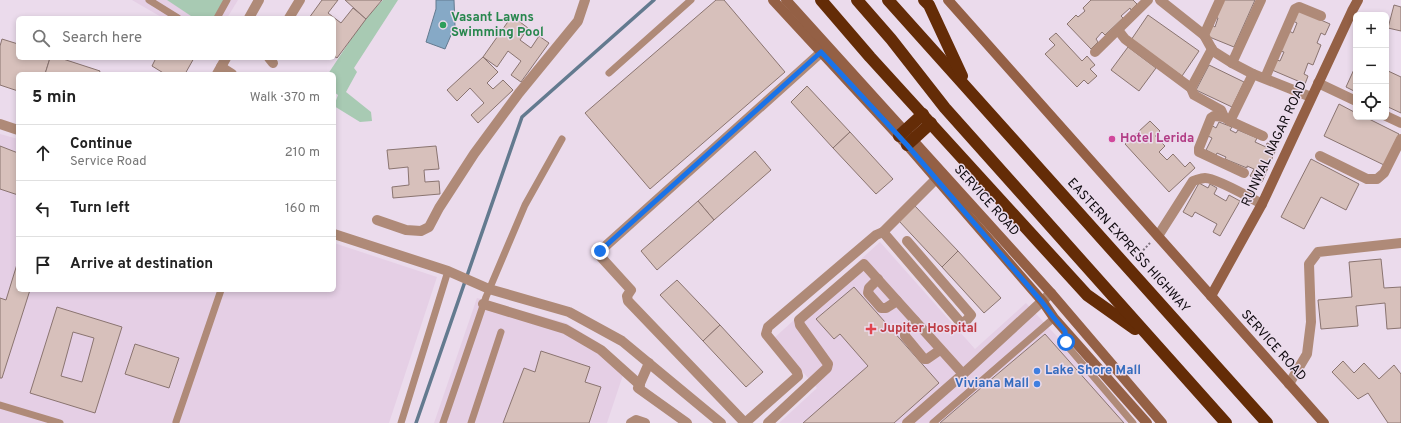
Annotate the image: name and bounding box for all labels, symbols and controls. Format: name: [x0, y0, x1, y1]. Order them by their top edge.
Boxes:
place label: Vasant Lawns Swimming Pool: [451, 10, 544, 41]
map controls: [1353, 12, 1389, 120]
button: +: [1353, 12, 1389, 48]
search box: [16, 16, 336, 60]
marker: Vasant Lawns Swimming Pool: [438, 20, 448, 30]
icon: search: [30, 27, 52, 49]
text: Search here: [62, 29, 142, 48]
button: −: [1353, 48, 1389, 84]
street label: RUNWAL NAGAR ROAD: [1239, 79, 1311, 209]
button: locate: [1353, 84, 1389, 120]
text: 5 min: [32, 87, 76, 109]
text: Walk · 370 m: [250, 90, 320, 106]
place label: Hotel Lerida: [1120, 131, 1194, 147]
marker: Hotel Lerida: [1107, 134, 1117, 144]
text: Continue: [70, 135, 132, 154]
icon: ahead: [32, 142, 54, 164]
text: 210 m: [285, 145, 320, 161]
text: Service Road: [70, 154, 147, 170]
street label: SERVICE ROAD: [950, 162, 1022, 240]
street label: EASTERN EXPRESS HIGHWAY: [1063, 175, 1193, 317]
icon: left: [32, 198, 54, 220]
text: Turn left: [70, 199, 130, 218]
text: 160 m: [285, 201, 320, 217]
route end: [591, 242, 609, 260]
icon: arrive: [32, 254, 54, 276]
text: Arrive at destination: [70, 255, 213, 274]
street label: SERVICE ROAD: [1237, 307, 1309, 385]
place label: Jupiter Hospital: [880, 321, 977, 337]
marker: Jupiter Hospital: [865, 323, 877, 335]
route start: [1057, 333, 1075, 351]
place label: Lake Shore Mall: [1045, 363, 1141, 379]
marker: Lake Shore Mall: [1032, 366, 1042, 376]
place label: Viviana Mall: [955, 376, 1029, 392]
marker: Viviana Mall: [1032, 379, 1042, 389]

